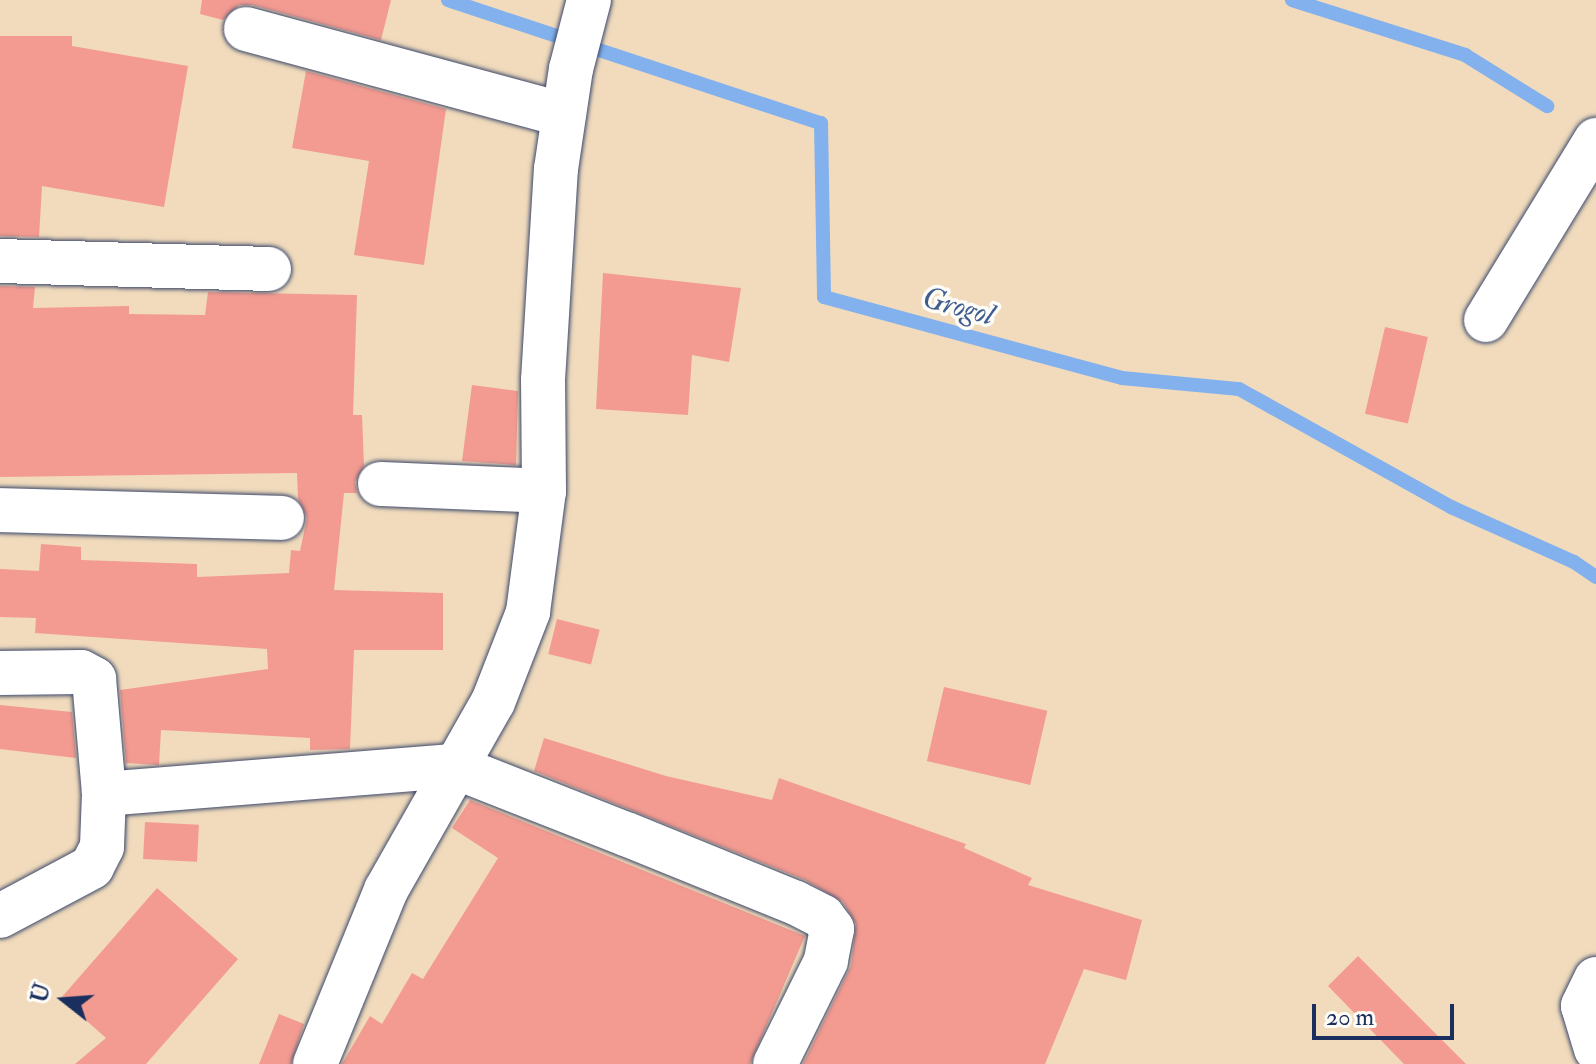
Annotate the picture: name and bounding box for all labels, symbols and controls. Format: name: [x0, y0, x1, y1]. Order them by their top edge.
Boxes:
water label: Grogol: [918, 280, 998, 334]
north arrow: [24, 960, 104, 1040]
text: U: [25, 980, 57, 1006]
scale bar: [1316, 988, 1458, 1038]
text: 20 m: [1326, 1002, 1374, 1033]

